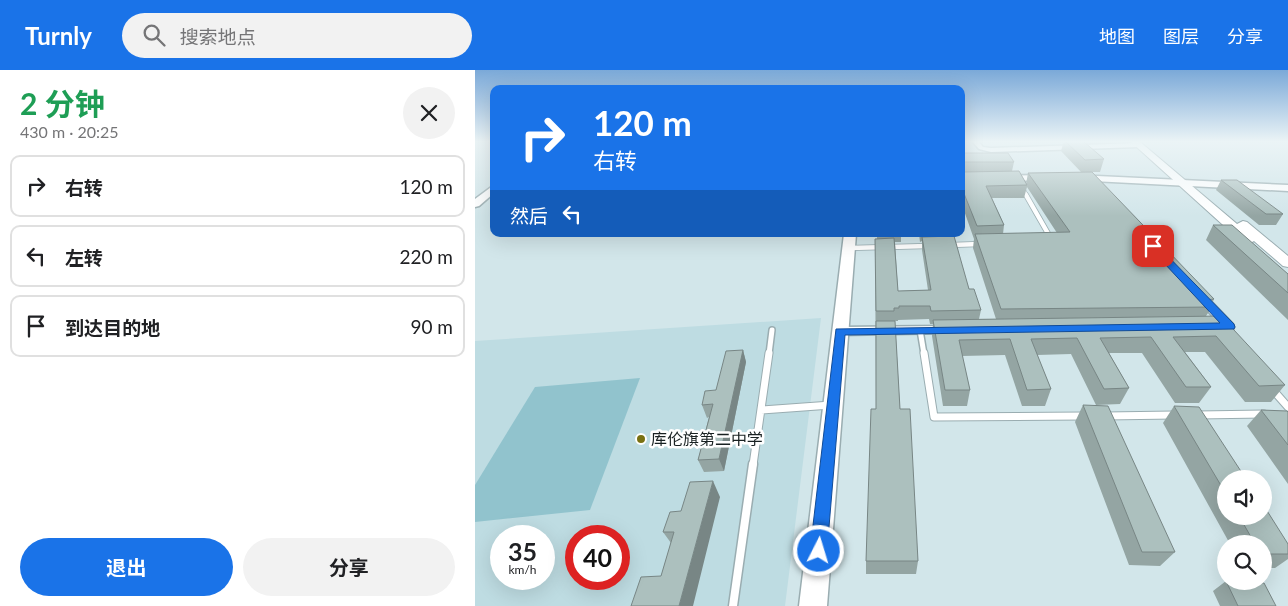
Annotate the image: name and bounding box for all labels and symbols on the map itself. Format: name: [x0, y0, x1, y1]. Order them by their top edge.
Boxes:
pin: [1132, 225, 1174, 267]
place label: 库伦旗第二中学: [651, 429, 763, 448]
marker: 库伦旗第二中学: [635, 433, 647, 445]
position arrow: [792, 524, 844, 576]
speed limit sign: 40: [565, 525, 630, 590]

